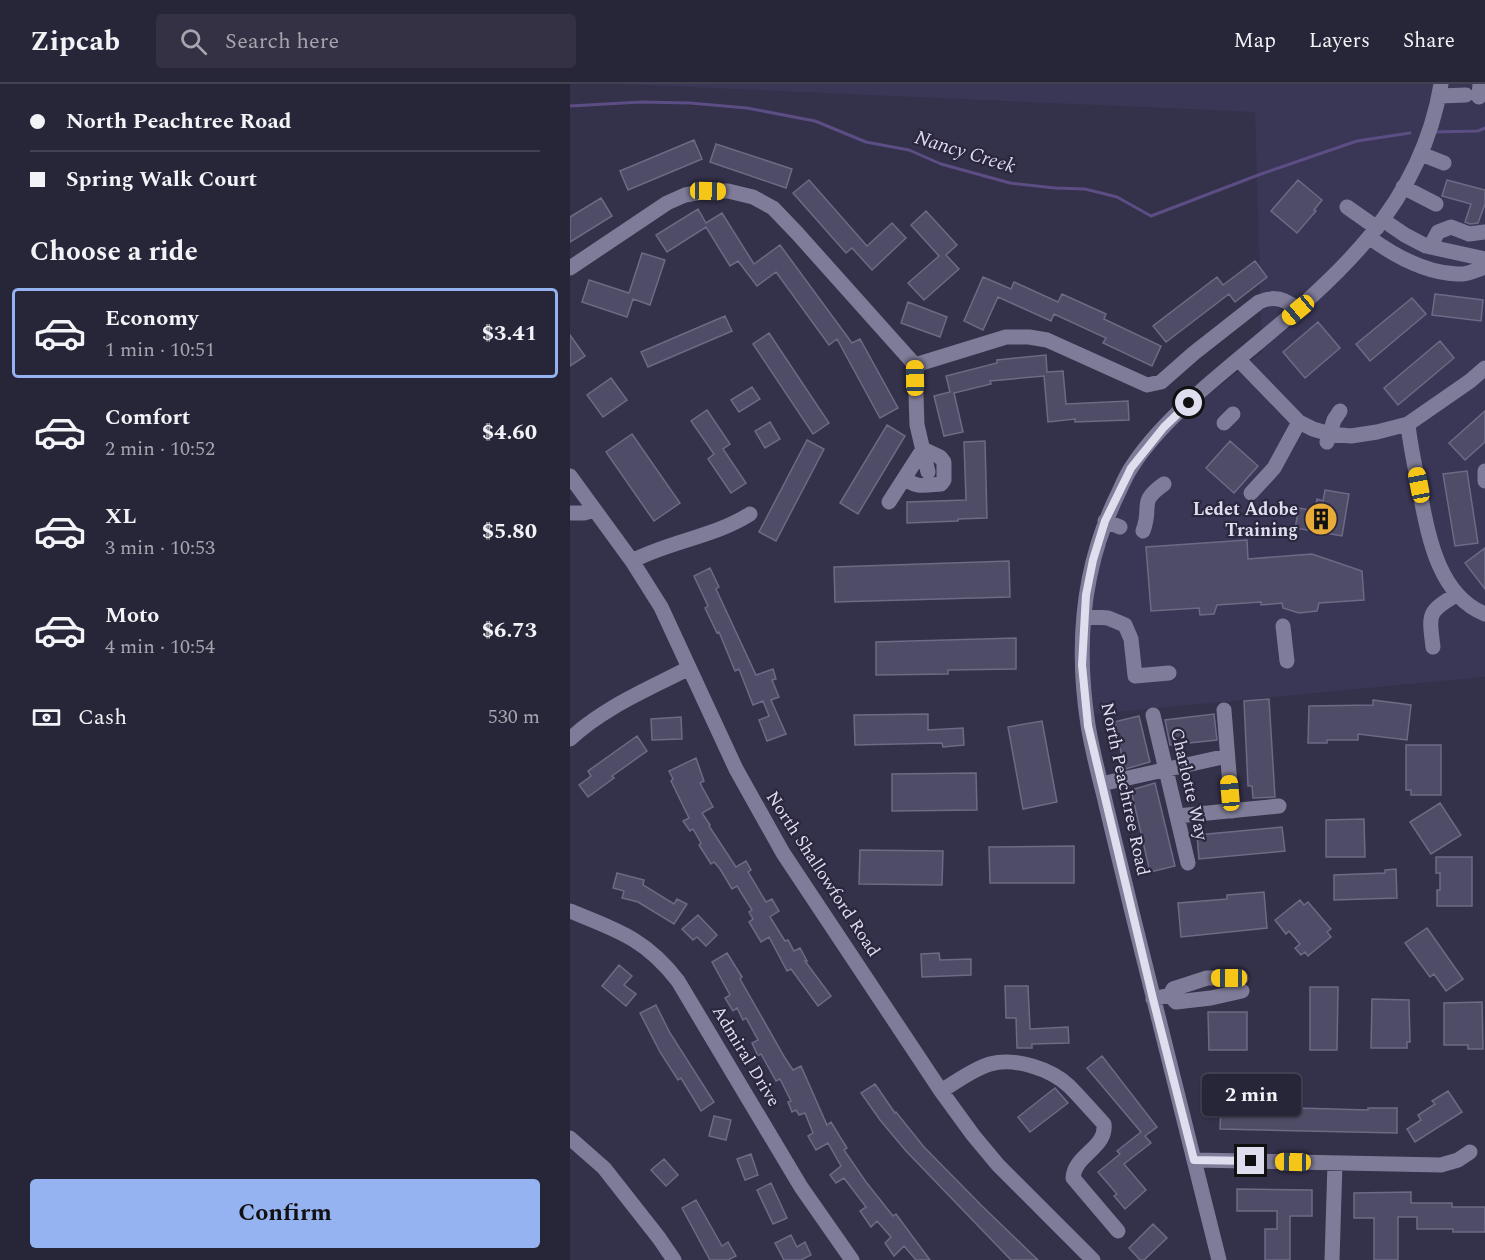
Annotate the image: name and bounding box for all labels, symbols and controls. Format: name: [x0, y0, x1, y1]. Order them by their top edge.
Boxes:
search box: [156, 14, 576, 68]
text: Zipcab: [30, 20, 120, 63]
icon: search: [177, 25, 210, 58]
text: Search here: [225, 25, 339, 58]
text: Map: [1234, 25, 1276, 57]
text: Layers: [1309, 25, 1370, 57]
text: Share: [1403, 25, 1455, 57]
text: North Peachtree Road: [66, 105, 292, 138]
water label: Nancy Creek: [911, 122, 1020, 182]
text: Spring Walk Court: [66, 163, 257, 196]
car: [690, 182, 726, 200]
text: Choose a ride: [30, 231, 198, 273]
car: [1278, 292, 1318, 328]
text: Economy: [105, 302, 198, 335]
icon: car: [33, 306, 87, 360]
text: $3.41: [482, 317, 537, 350]
text: 1 min · 10:51: [105, 335, 215, 365]
car: [906, 360, 924, 396]
route start: [1175, 389, 1202, 416]
text: Comfort: [105, 401, 190, 434]
icon: car: [33, 405, 87, 459]
text: $4.60: [482, 416, 537, 449]
text: 2 min · 10:52: [105, 434, 215, 464]
car: [1407, 466, 1431, 504]
place label: Ledet Adobe Training: [1193, 496, 1298, 544]
text: XL: [105, 500, 136, 533]
building icon: Ledet Adobe Training: [1303, 501, 1339, 537]
icon: car: [33, 504, 87, 558]
text: $5.80: [482, 515, 537, 548]
text: 3 min · 10:53: [105, 533, 215, 563]
text: Moto: [105, 599, 159, 632]
icon: car: [33, 603, 87, 657]
text: $6.73: [482, 614, 537, 647]
text: 4 min · 10:54: [105, 632, 215, 662]
street label: North Peachtree Road: [1093, 700, 1157, 878]
icon: cash: [30, 701, 63, 734]
text: Cash: [78, 701, 127, 734]
text: 530 m: [488, 702, 540, 732]
street label: Charlotte Way: [1163, 725, 1215, 844]
car: [1219, 774, 1241, 812]
street label: North Shallowford Road: [759, 786, 887, 962]
car: [1211, 969, 1247, 987]
street label: Admiral Drive: [705, 1000, 787, 1112]
callout: 2 min: [1202, 1074, 1300, 1116]
text: 2 min: [1225, 1080, 1278, 1110]
route end: [1237, 1147, 1264, 1174]
car: [1275, 1153, 1311, 1171]
button: Confirm: [30, 1179, 540, 1248]

